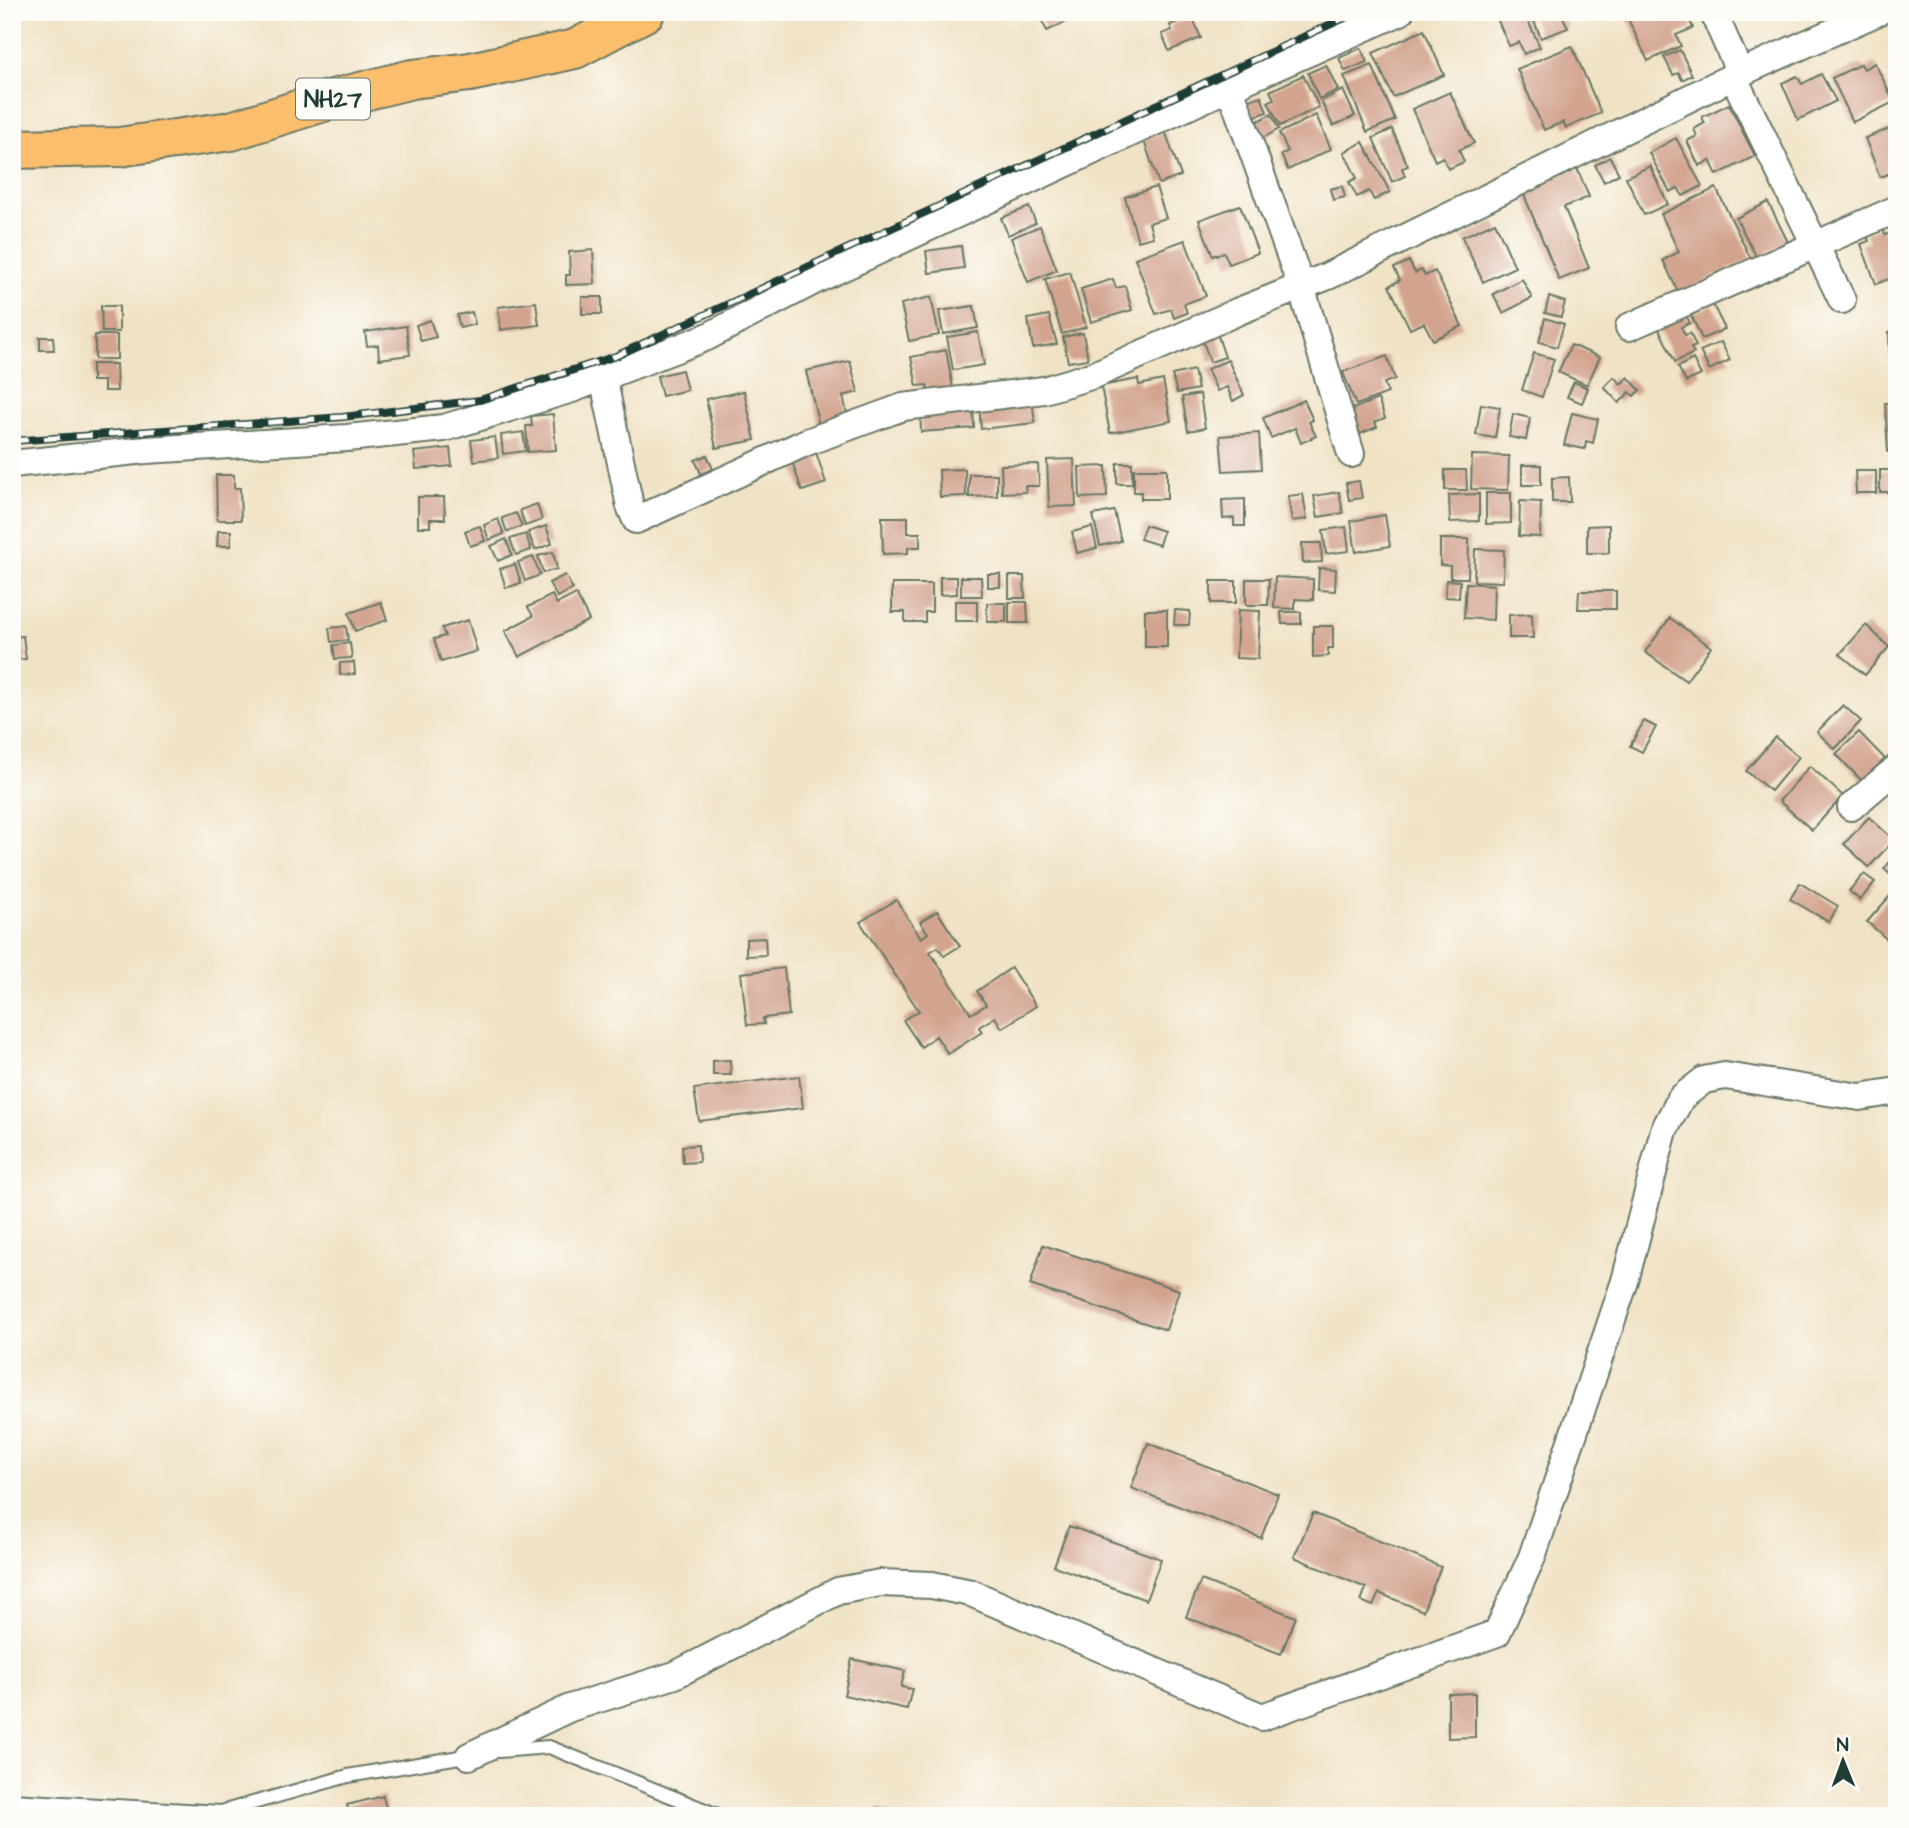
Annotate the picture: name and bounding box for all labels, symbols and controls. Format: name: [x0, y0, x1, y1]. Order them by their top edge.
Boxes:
road number: NH27: [296, 78, 370, 119]
north arrow: [1808, 1727, 1878, 1797]
text: N: [1837, 1732, 1849, 1759]

